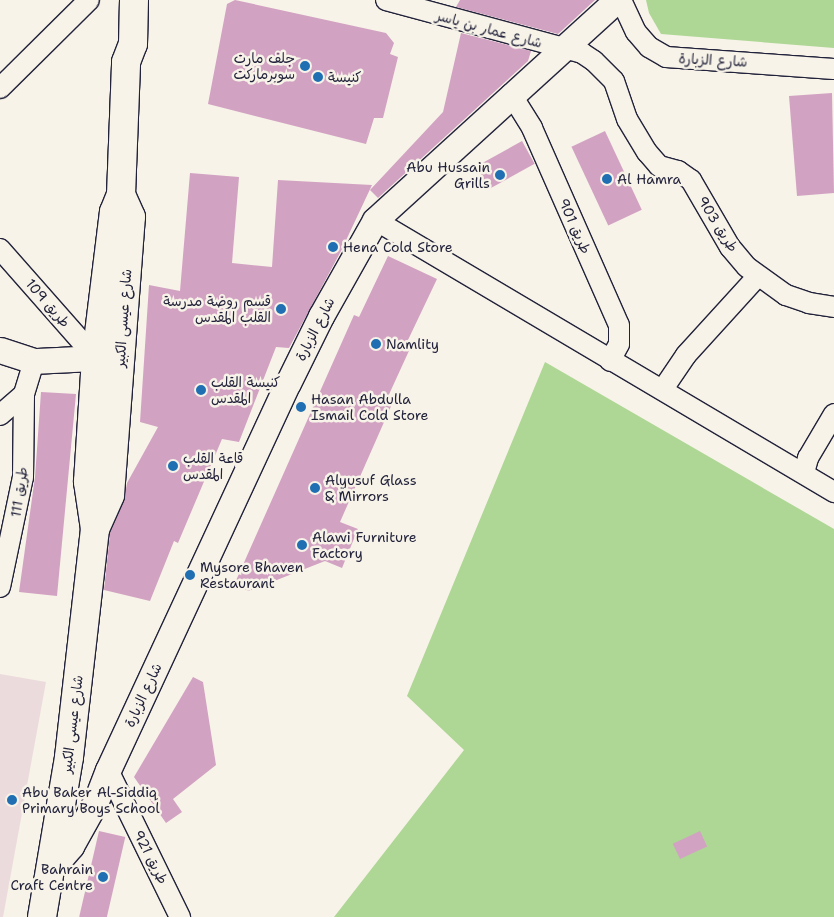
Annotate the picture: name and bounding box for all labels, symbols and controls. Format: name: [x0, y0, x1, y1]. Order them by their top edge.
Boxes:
street label: شارع عمار بن ياسر: [434, 7, 544, 51]
place label: جلف مارت سوبرماركت: [233, 50, 295, 82]
street label: شارع الزبارة: [678, 50, 748, 70]
marker: جلف مارت سوبرماركت: [299, 60, 311, 72]
place label: كنيسة: [328, 69, 361, 85]
marker: كنيسة: [312, 71, 324, 83]
place label: Abu Hussain Grills: [406, 159, 490, 192]
marker: Abu Hussain Grills: [494, 169, 506, 181]
place label: Al Hamra: [617, 171, 681, 187]
marker: Al Hamra: [601, 173, 613, 185]
street label: طريق 903: [694, 193, 742, 255]
street label: طريق 901: [555, 196, 595, 256]
place label: Hena Cold Store: [343, 239, 453, 255]
marker: Hena Cold Store: [327, 241, 339, 253]
street label: شارع عيسى الكبير: [111, 268, 135, 368]
street label: طريق 109: [22, 275, 74, 331]
place label: قسم روضة مدرسة القلب المقدس: [163, 293, 271, 326]
street label: شارع الزبارة: [292, 295, 338, 363]
marker: قسم روضة مدرسة القلب المقدس: [275, 303, 287, 315]
place label: Namlity: [386, 336, 439, 352]
marker: Namlity: [370, 338, 382, 350]
place label: كنيسة القلب المقدس: [211, 374, 280, 407]
marker: كنيسة القلب المقدس: [195, 384, 207, 396]
place label: Hasan Abdulla Ismail Cold Store: [311, 391, 428, 424]
marker: Hasan Abdulla Ismail Cold Store: [295, 401, 307, 413]
place label: قاعة القلب المقدس: [183, 450, 243, 482]
marker: قاعة القلب المقدس: [167, 460, 179, 472]
street label: طريق 111: [7, 466, 31, 518]
place label: Alyusuf Glass & Mirrors: [325, 472, 417, 504]
marker: Alyusuf Glass & Mirrors: [309, 482, 321, 494]
place label: Alawi Furniture Factory: [312, 529, 417, 562]
marker: Alawi Furniture Factory: [296, 539, 308, 551]
place label: Mysore Bhaven Restaurant: [200, 559, 303, 592]
marker: Mysore Bhaven Restaurant: [184, 569, 196, 581]
street label: شارع الزبارة: [121, 660, 165, 730]
street label: شارع عيسى الكبير: [58, 674, 86, 774]
place label: Abu Baker Al-Siddiq Primary Boys School: [22, 784, 160, 816]
marker: Abu Baker Al-Siddiq Primary Boys School: [6, 794, 18, 806]
street label: طريق 921: [130, 827, 172, 887]
place label: Bahrain Craft Centre: [11, 861, 93, 894]
marker: Bahrain Craft Centre: [97, 871, 109, 883]

